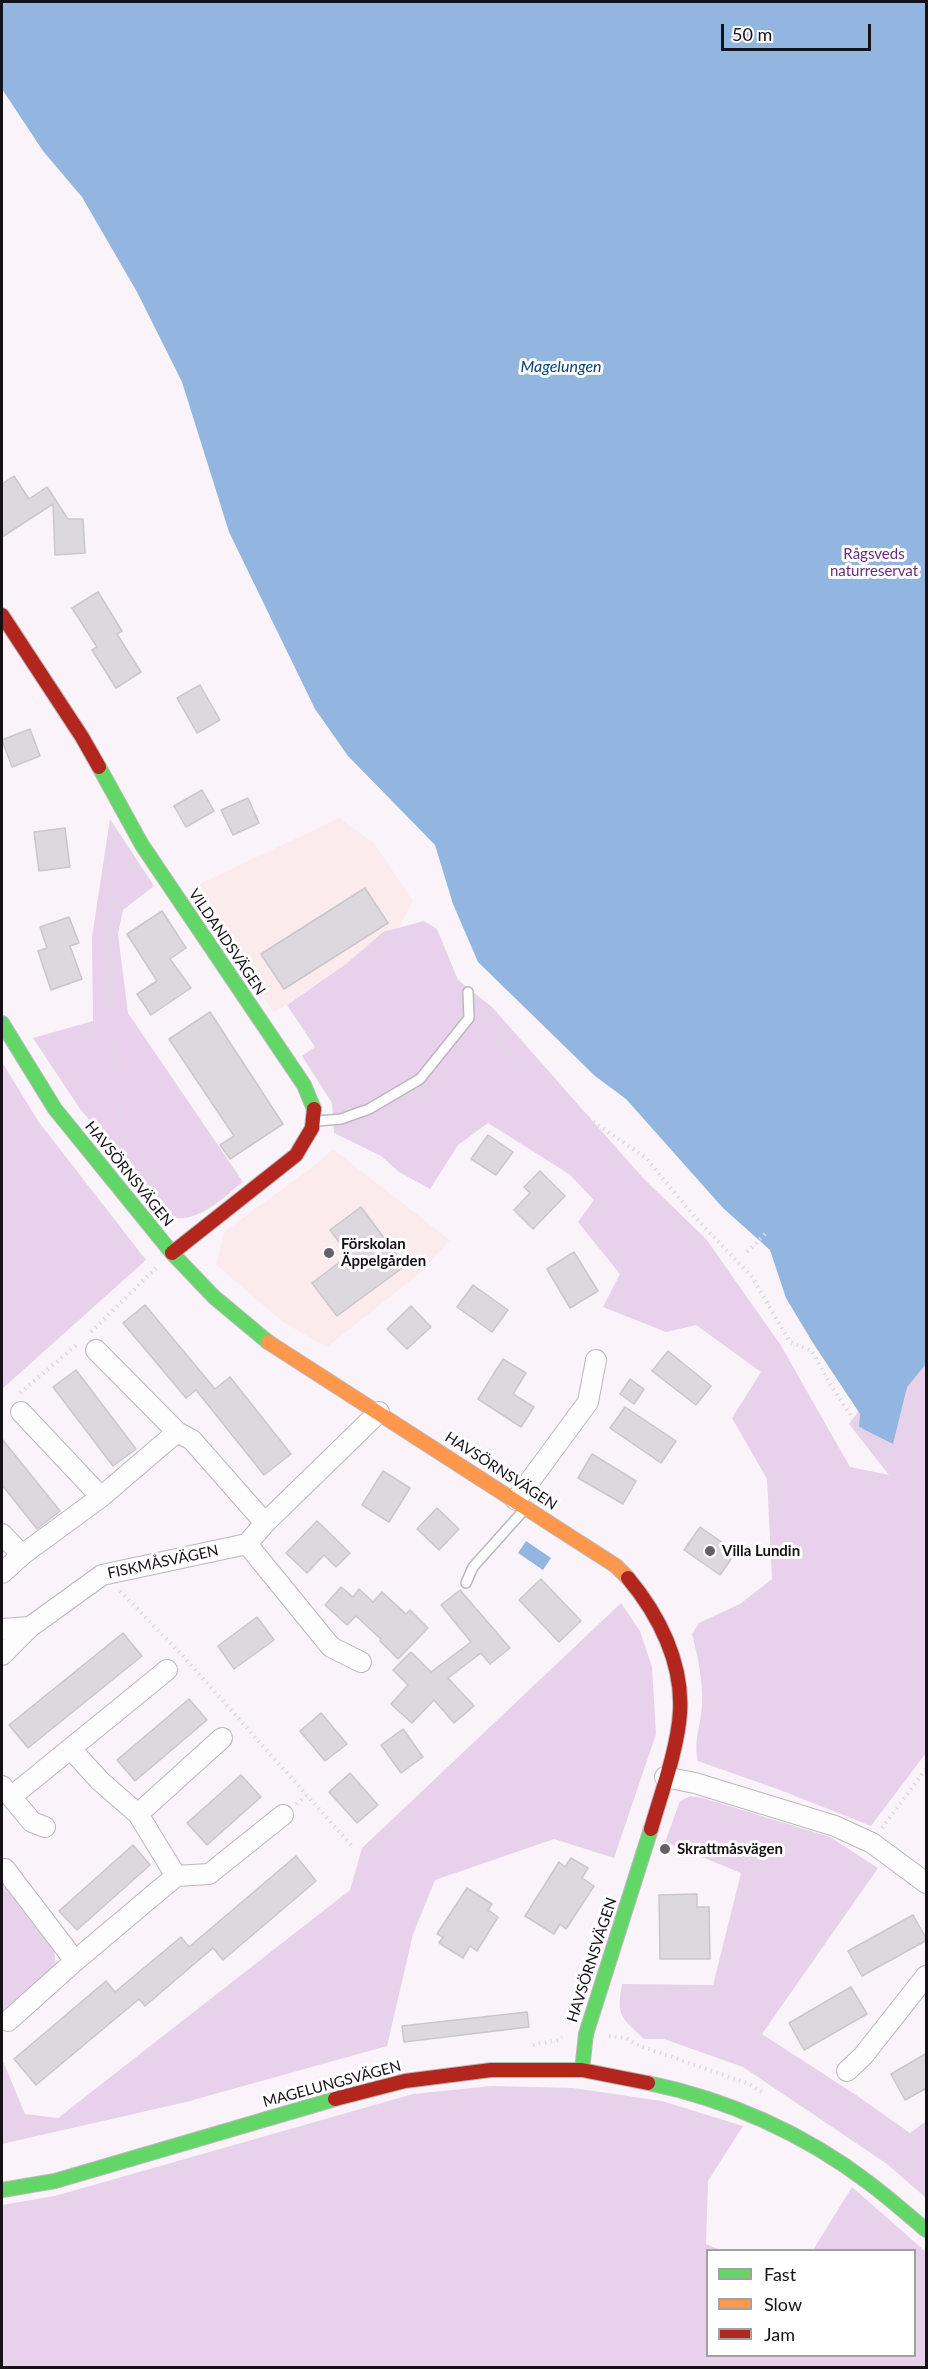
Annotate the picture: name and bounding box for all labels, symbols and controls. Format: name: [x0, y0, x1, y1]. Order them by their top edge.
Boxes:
scale bar: [724, 12, 874, 50]
text: 50 m: [732, 23, 772, 45]
water label: Magelungen: [520, 357, 602, 377]
park label: Rågsveds naturreservat: [830, 545, 918, 580]
street label: VILDANDSVÄGEN: [185, 885, 269, 999]
street label: HAVSÖRNSVÄGEN: [81, 1118, 177, 1230]
place label: Förskolan Äppelgården: [341, 1235, 426, 1270]
marker: Förskolan Äppelgården: [322, 1246, 336, 1260]
street label: HAVSÖRNSVÄGEN: [442, 1428, 560, 1514]
street label: FISKMÅSVÄGEN: [106, 1541, 220, 1583]
place label: Villa Lundin: [722, 1542, 800, 1560]
marker: Villa Lundin: [703, 1544, 717, 1558]
place label: Skrattmåsvägen: [677, 1840, 783, 1858]
marker: Skrattmåsvägen: [658, 1842, 672, 1856]
street label: HAVSÖRNSVÄGEN: [563, 1895, 621, 2025]
street label: MAGELUNGSVÄGEN: [261, 2057, 403, 2111]
legend: [706, 2249, 916, 2357]
text: Fast: [764, 2263, 796, 2285]
text: Slow: [764, 2293, 802, 2315]
text: Jam: [764, 2323, 795, 2345]

